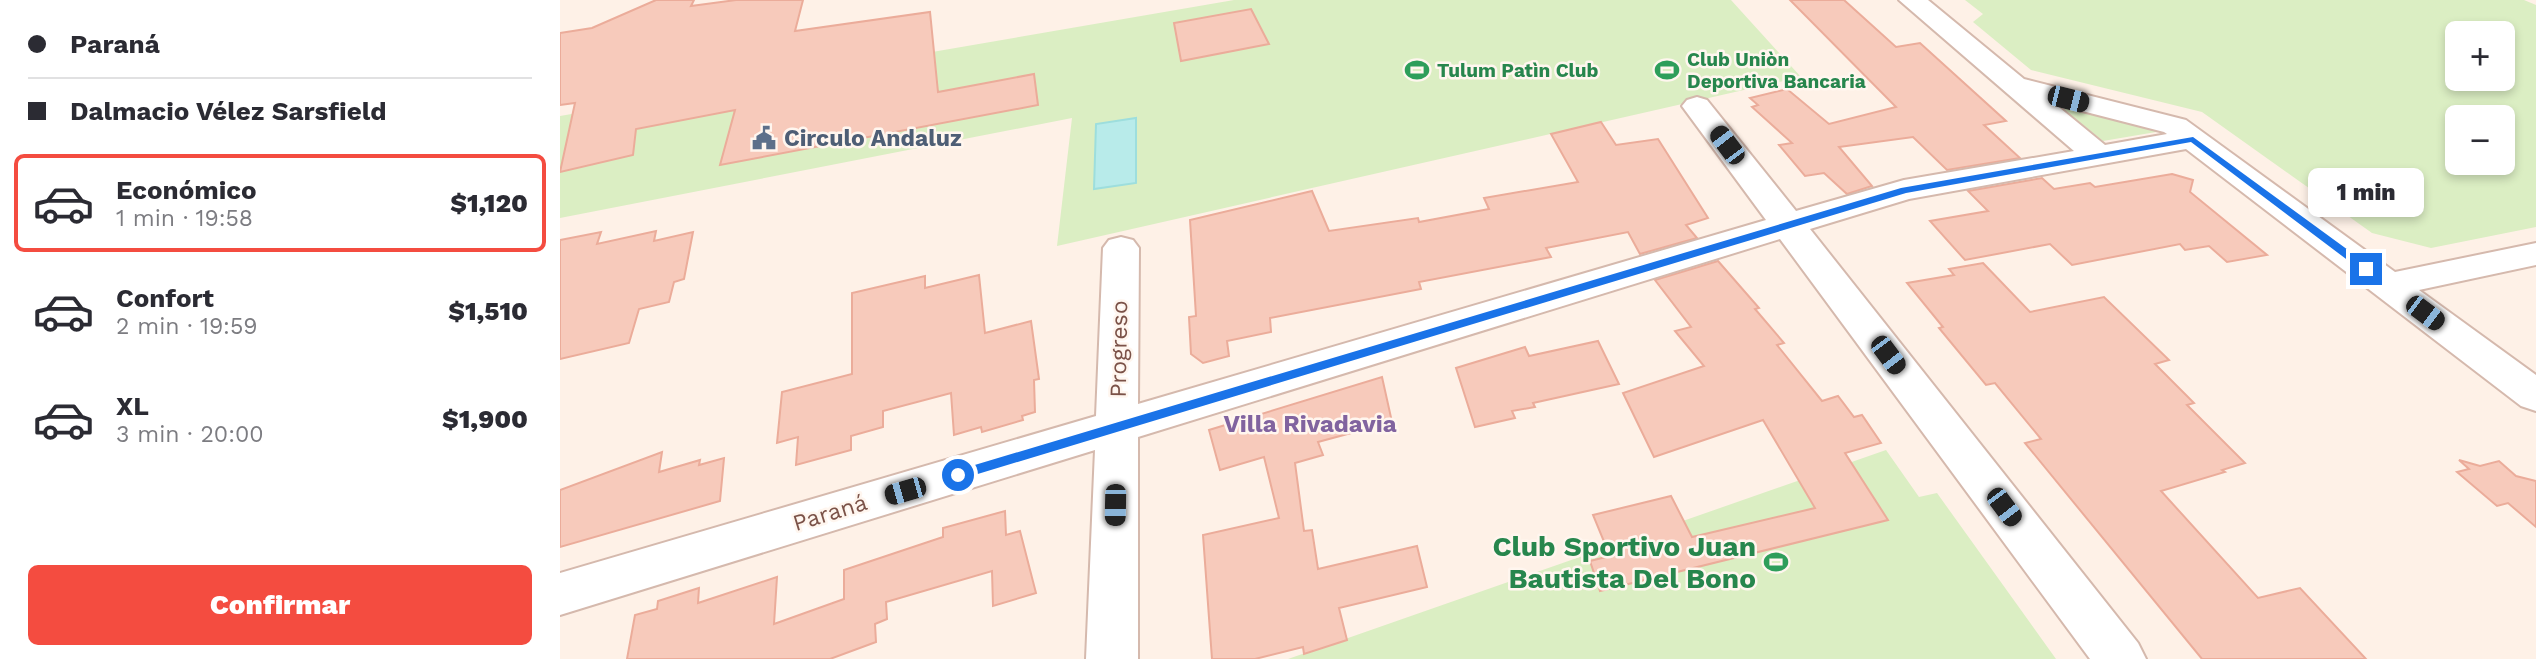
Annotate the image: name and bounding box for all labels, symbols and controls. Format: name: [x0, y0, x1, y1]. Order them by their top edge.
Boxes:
map controls: [2445, 21, 2515, 175]
button: +: [2445, 21, 2515, 91]
text: Paraná: [70, 29, 160, 59]
place label: Club Uniòn Deportiva Bancaria: [1687, 48, 1866, 93]
sports icon: Tulum Patìn Club: [1403, 56, 1431, 84]
sports icon: Club Uniòn Deportiva Bancaria: [1653, 56, 1681, 84]
place label: Tulum Patìn Club: [1437, 59, 1599, 82]
car: [2046, 84, 2091, 114]
text: Dalmacio Vélez Sarsfield: [70, 96, 387, 126]
button: −: [2445, 105, 2515, 175]
car: [1706, 122, 1749, 168]
public building icon: Circulo Andaluz: [750, 124, 778, 152]
place label: Circulo Andaluz: [784, 125, 962, 152]
callout: 1 min: [2308, 168, 2424, 216]
icon: car: [32, 172, 95, 235]
text: Económico: [116, 175, 257, 205]
text: 1 min: [2336, 179, 2396, 206]
text: $1,120: [450, 188, 528, 218]
text: 1 min · 19:58: [116, 205, 253, 232]
route end: [2350, 253, 2382, 285]
icon: car: [32, 280, 95, 343]
text: Confort: [116, 283, 214, 313]
car: [2402, 292, 2449, 334]
text: $1,510: [448, 296, 528, 326]
street label: Progreso: [1105, 300, 1133, 398]
text: 2 min · 19:59: [116, 313, 258, 340]
car: [1867, 332, 1910, 378]
icon: car: [32, 388, 95, 451]
text: XL: [116, 391, 149, 421]
text: $1,900: [442, 404, 528, 434]
district label: Villa Rivadavia: [1223, 410, 1397, 438]
text: 3 min · 20:00: [116, 421, 264, 448]
route start: [942, 459, 974, 491]
car: [882, 475, 929, 507]
car: [1105, 484, 1126, 526]
car: [1983, 484, 2026, 530]
street label: Paraná: [790, 489, 870, 537]
place label: Club Sportivo Juan Bautista Del Bono: [1493, 530, 1756, 595]
sports icon: Club Sportivo Juan Bautista Del Bono: [1762, 548, 1790, 576]
button: Confirmar: [28, 565, 532, 645]

